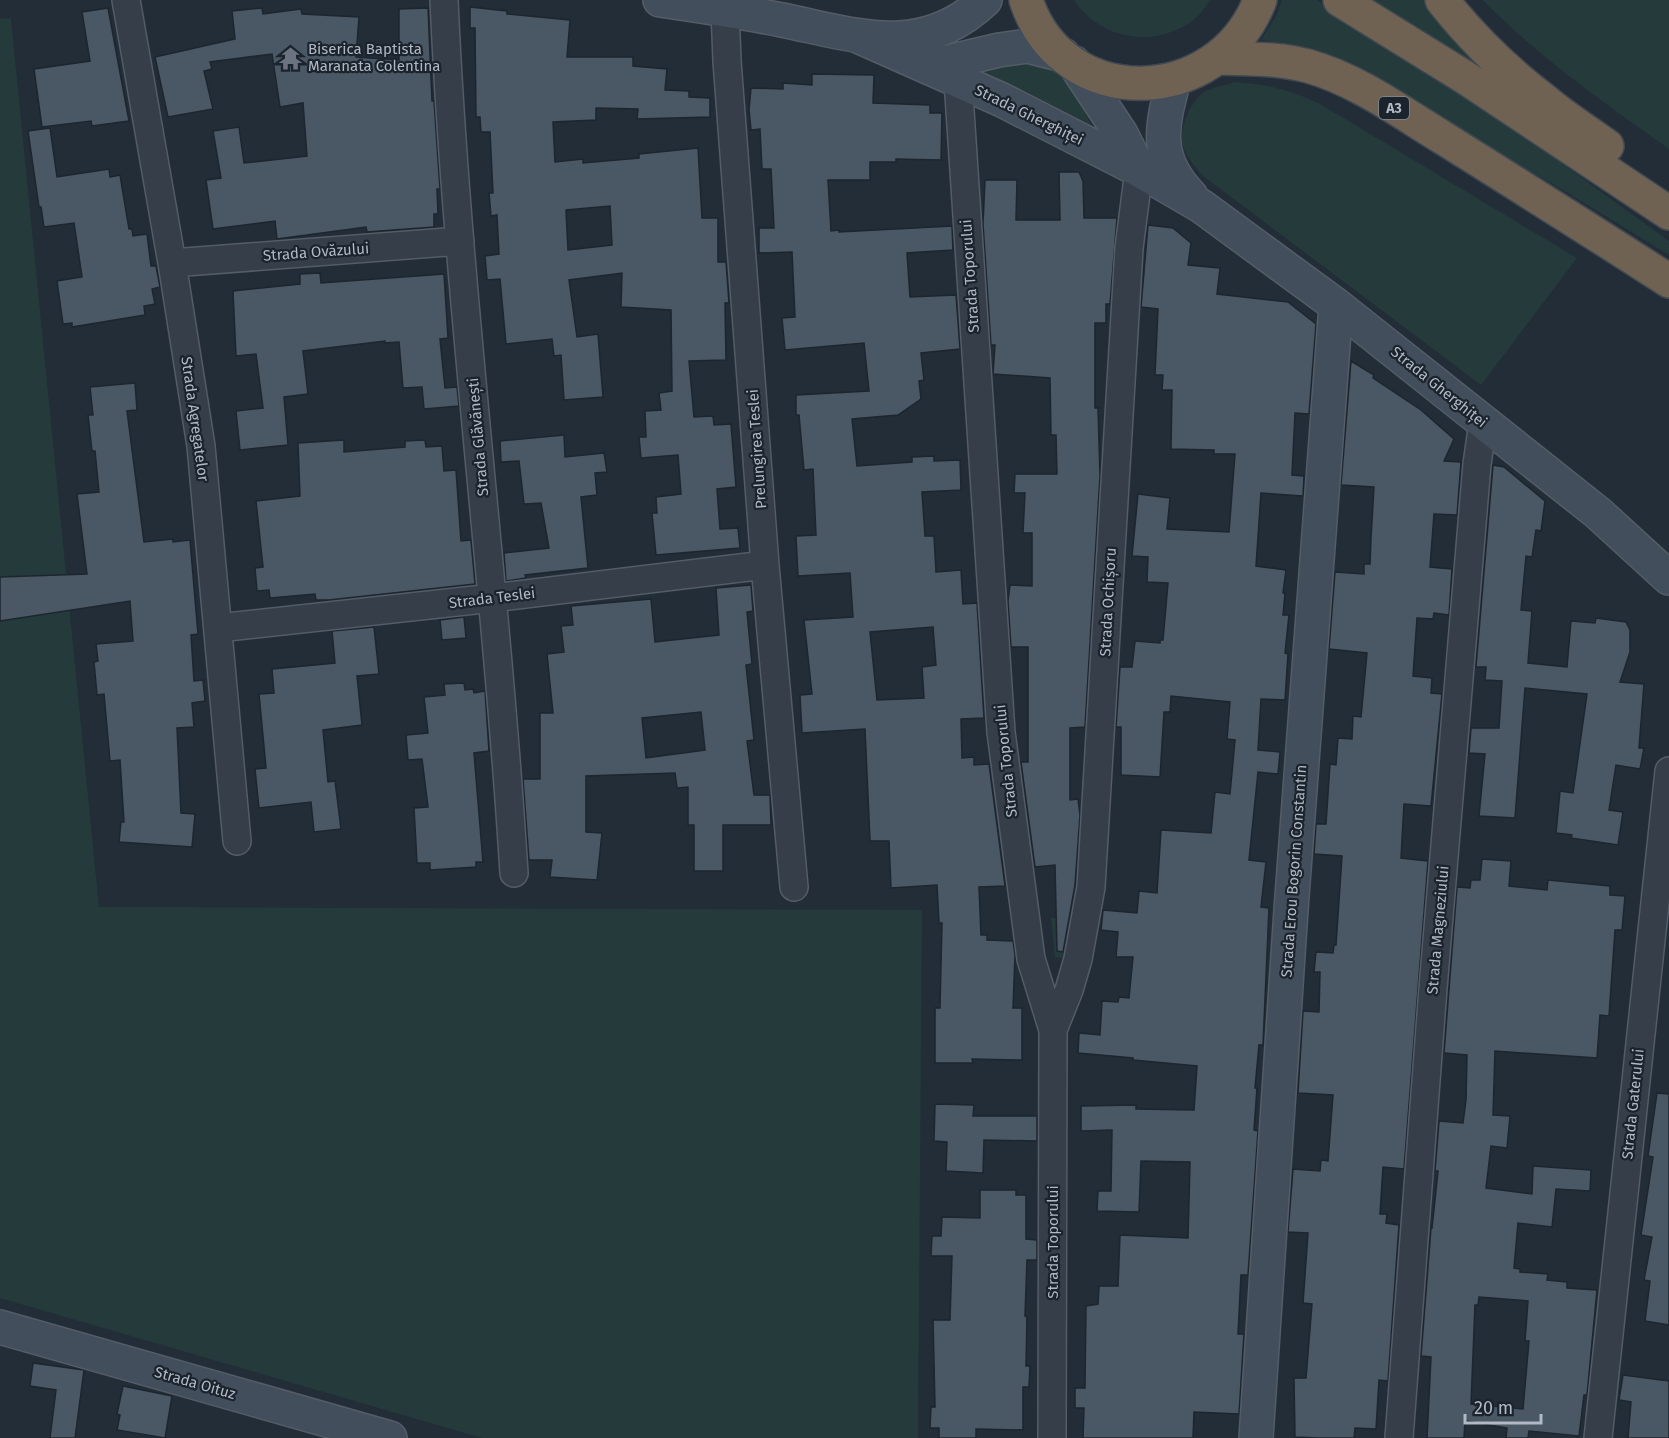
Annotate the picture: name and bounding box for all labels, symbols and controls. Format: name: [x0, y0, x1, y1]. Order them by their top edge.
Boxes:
place label: Biserica Baptista Maranata Colentina: [308, 40, 440, 75]
temple icon: Biserica Baptista Maranata Colentina: [277, 45, 303, 71]
street label: Strada Gherghiței: [971, 81, 1086, 150]
road number: A3: [1379, 97, 1409, 119]
street label: Strada Toporului: [957, 219, 983, 333]
street label: Strada Ovăzului: [262, 239, 370, 265]
street label: Strada Gherghiței: [1387, 343, 1491, 432]
street label: Strada Agregatelor: [177, 355, 213, 483]
street label: Strada Glăvănești: [464, 377, 493, 497]
street label: Prelungirea Teslei: [744, 388, 770, 510]
street label: Strada Ochișoru: [1096, 547, 1121, 657]
street label: Strada Teslei: [448, 584, 536, 612]
street label: Strada Toporului: [991, 704, 1021, 818]
street label: Strada Erou Bogorin Constantin: [1278, 764, 1310, 978]
street label: Strada Magneziului: [1423, 865, 1453, 995]
street label: Strada Gaterului: [1618, 1048, 1648, 1160]
street label: Strada Toporului: [1044, 1185, 1062, 1299]
street label: Strada Oituz: [152, 1363, 238, 1403]
scale bar: [1465, 1387, 1542, 1425]
text: 20 m: [1474, 1397, 1513, 1419]

